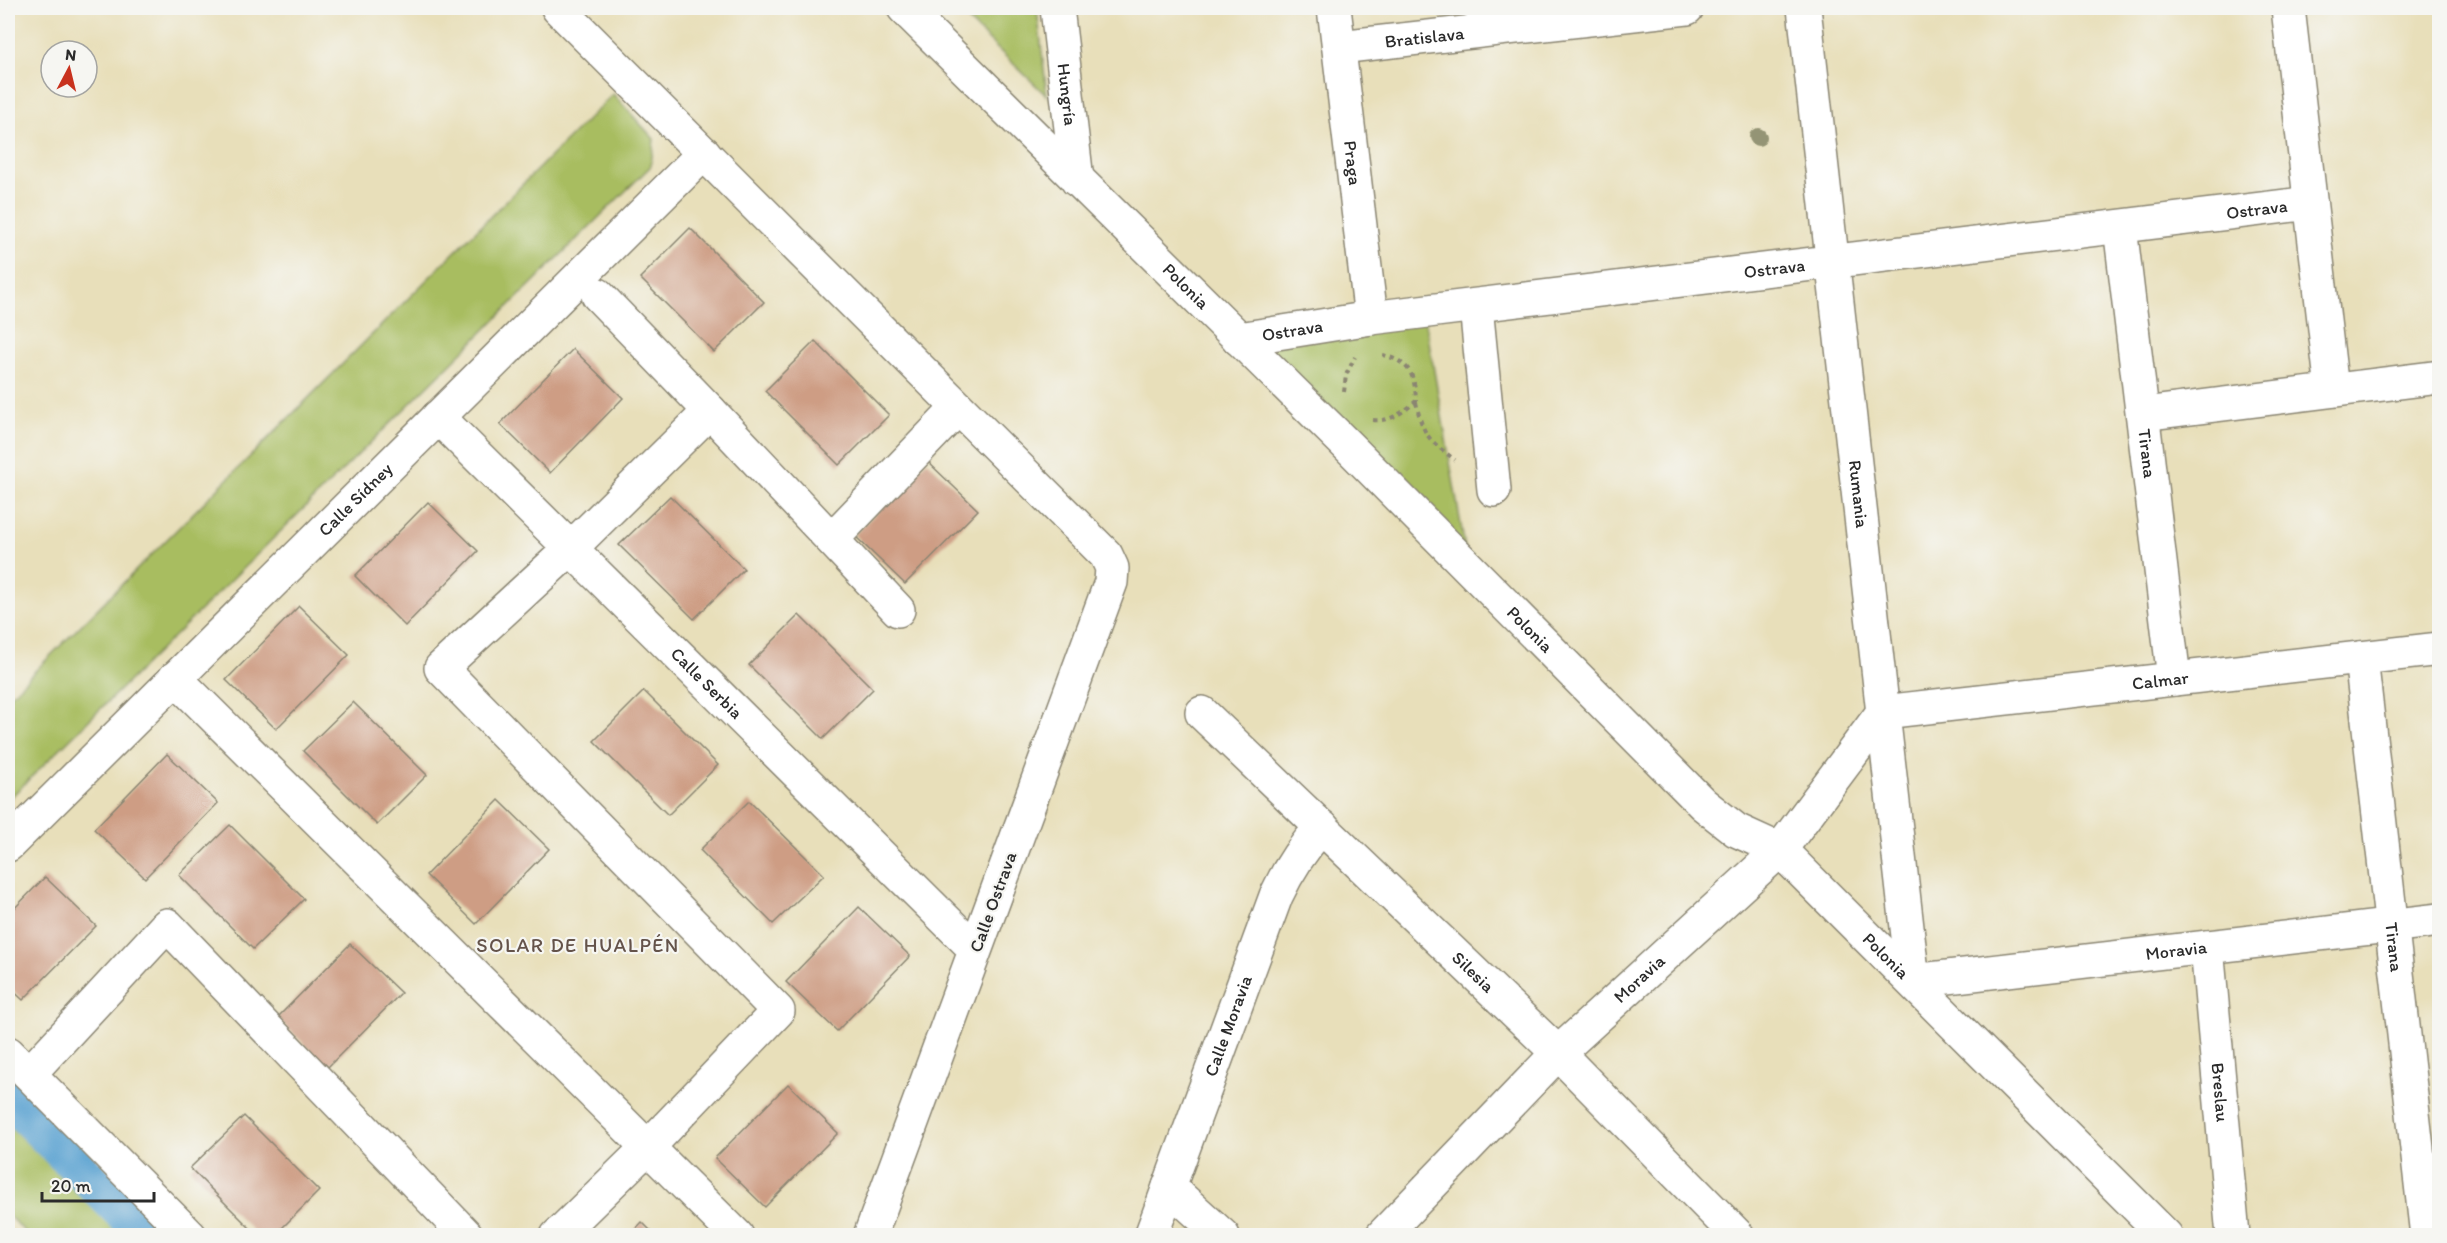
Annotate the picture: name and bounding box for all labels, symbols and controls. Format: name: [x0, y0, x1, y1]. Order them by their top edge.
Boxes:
street label: Bratislava: [1384, 22, 1466, 53]
north arrow: [39, 39, 99, 99]
text: N: [64, 45, 77, 65]
street label: Hungría: [1053, 62, 1082, 127]
street label: Praga: [1339, 139, 1366, 187]
street label: Ostrava: [2225, 195, 2289, 224]
street label: Ostrava: [1742, 254, 1806, 283]
street label: Polonia: [1158, 258, 1214, 314]
street label: Ostrava: [1260, 315, 1325, 346]
street label: Tirana: [2133, 427, 2161, 480]
street label: Calle Sídney: [314, 458, 398, 541]
street label: Rumania: [1844, 459, 1873, 530]
street label: Polonia: [1502, 602, 1558, 658]
street label: Calle Serbia: [666, 643, 747, 724]
street label: Calmar: [2131, 666, 2191, 695]
street label: Calle Ostrava: [965, 848, 1022, 955]
street label: Tirana: [2380, 921, 2408, 974]
street label: Polonia: [1858, 928, 1914, 984]
district label: SOLAR DE HUALPÉN: [476, 933, 680, 957]
street label: Moravia: [2144, 936, 2209, 965]
street label: Silesia: [1447, 947, 1499, 998]
street label: Moravia: [1609, 949, 1670, 1008]
street label: Calle Moravia: [1200, 971, 1257, 1079]
street label: Breslau: [2206, 1062, 2234, 1123]
scale bar: [42, 1165, 154, 1203]
text: 20 m: [51, 1175, 91, 1197]

